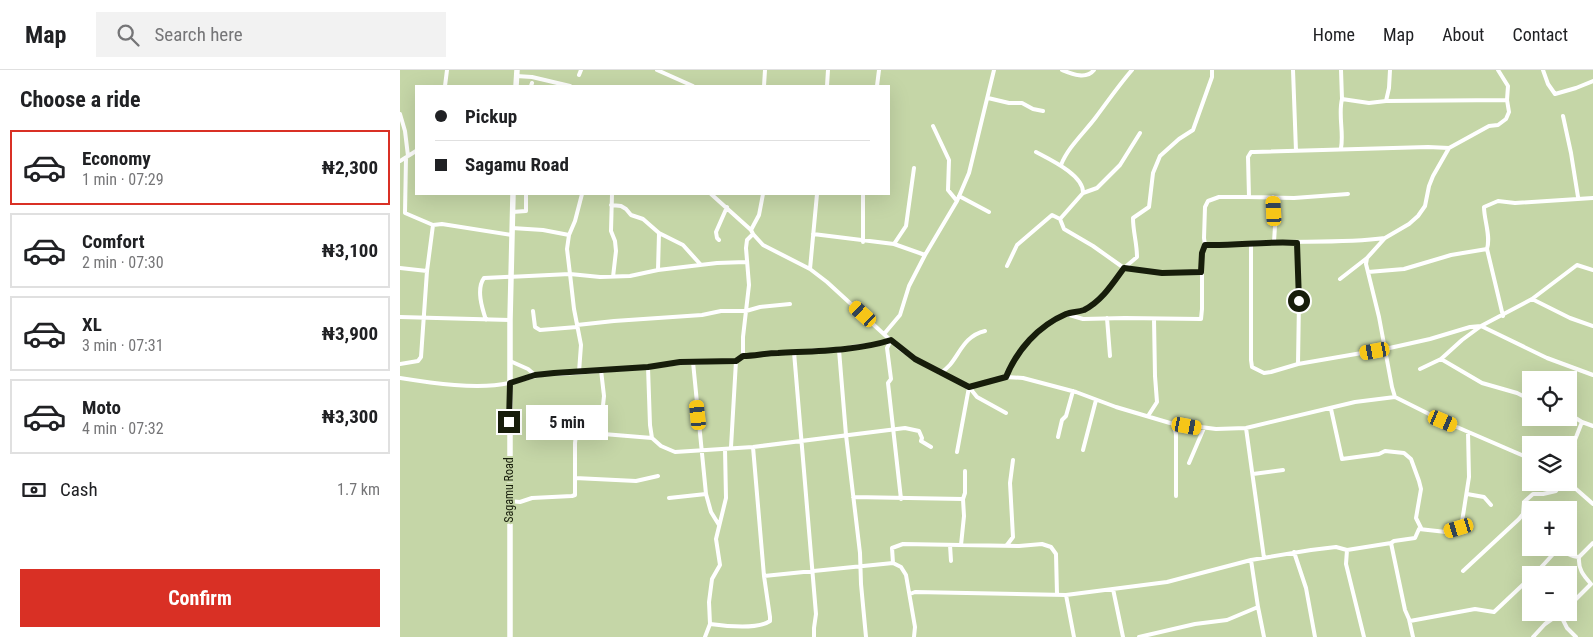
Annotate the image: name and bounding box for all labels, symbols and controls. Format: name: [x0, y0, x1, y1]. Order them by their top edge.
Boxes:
search box: [96, 12, 446, 57]
text: Map: [25, 21, 66, 49]
icon: search: [114, 21, 142, 49]
text: Search here: [154, 23, 243, 46]
text: Home: [1313, 24, 1355, 45]
text: Map: [1383, 24, 1414, 45]
text: About: [1442, 24, 1484, 45]
text: Contact: [1512, 24, 1568, 45]
text: Choose a ride: [20, 87, 141, 112]
text: Pickup: [465, 105, 517, 128]
icon: car: [22, 145, 67, 190]
text: Economy: [82, 147, 151, 170]
text: Sagamu Road: [465, 153, 569, 176]
text: ₦2,300: [321, 156, 378, 179]
text: 1 min · 07:29: [82, 170, 164, 189]
car: [1265, 196, 1282, 226]
icon: car: [22, 228, 67, 273]
text: Comfort: [82, 230, 145, 253]
text: ₦3,100: [321, 239, 378, 262]
text: 2 min · 07:30: [82, 253, 164, 272]
route start: [1288, 290, 1310, 312]
car: [846, 298, 879, 330]
icon: car: [22, 311, 67, 356]
text: XL: [82, 313, 102, 336]
text: ₦3,900: [321, 322, 378, 345]
text: 3 min · 07:31: [82, 336, 164, 355]
car: [1358, 341, 1391, 361]
map controls: [1522, 371, 1577, 621]
button: locate: [1522, 371, 1577, 426]
icon: car: [22, 394, 67, 439]
text: Moto: [82, 396, 121, 419]
car: [688, 399, 707, 431]
callout: 5 min: [526, 404, 609, 440]
text: ₦3,300: [321, 405, 378, 428]
car: [1426, 408, 1459, 434]
route end: [498, 411, 520, 433]
text: 5 min: [549, 413, 585, 432]
car: [1170, 416, 1203, 436]
text: 4 min · 07:32: [82, 419, 164, 438]
button: layers: [1522, 436, 1577, 491]
street label: Sagamu Road: [502, 457, 516, 523]
icon: cash: [20, 476, 48, 504]
text: Cash: [60, 478, 98, 501]
text: 1.7 km: [337, 480, 380, 499]
button: +: [1522, 501, 1577, 556]
car: [1442, 516, 1475, 540]
button: −: [1522, 566, 1577, 621]
button: Confirm: [20, 569, 380, 627]

